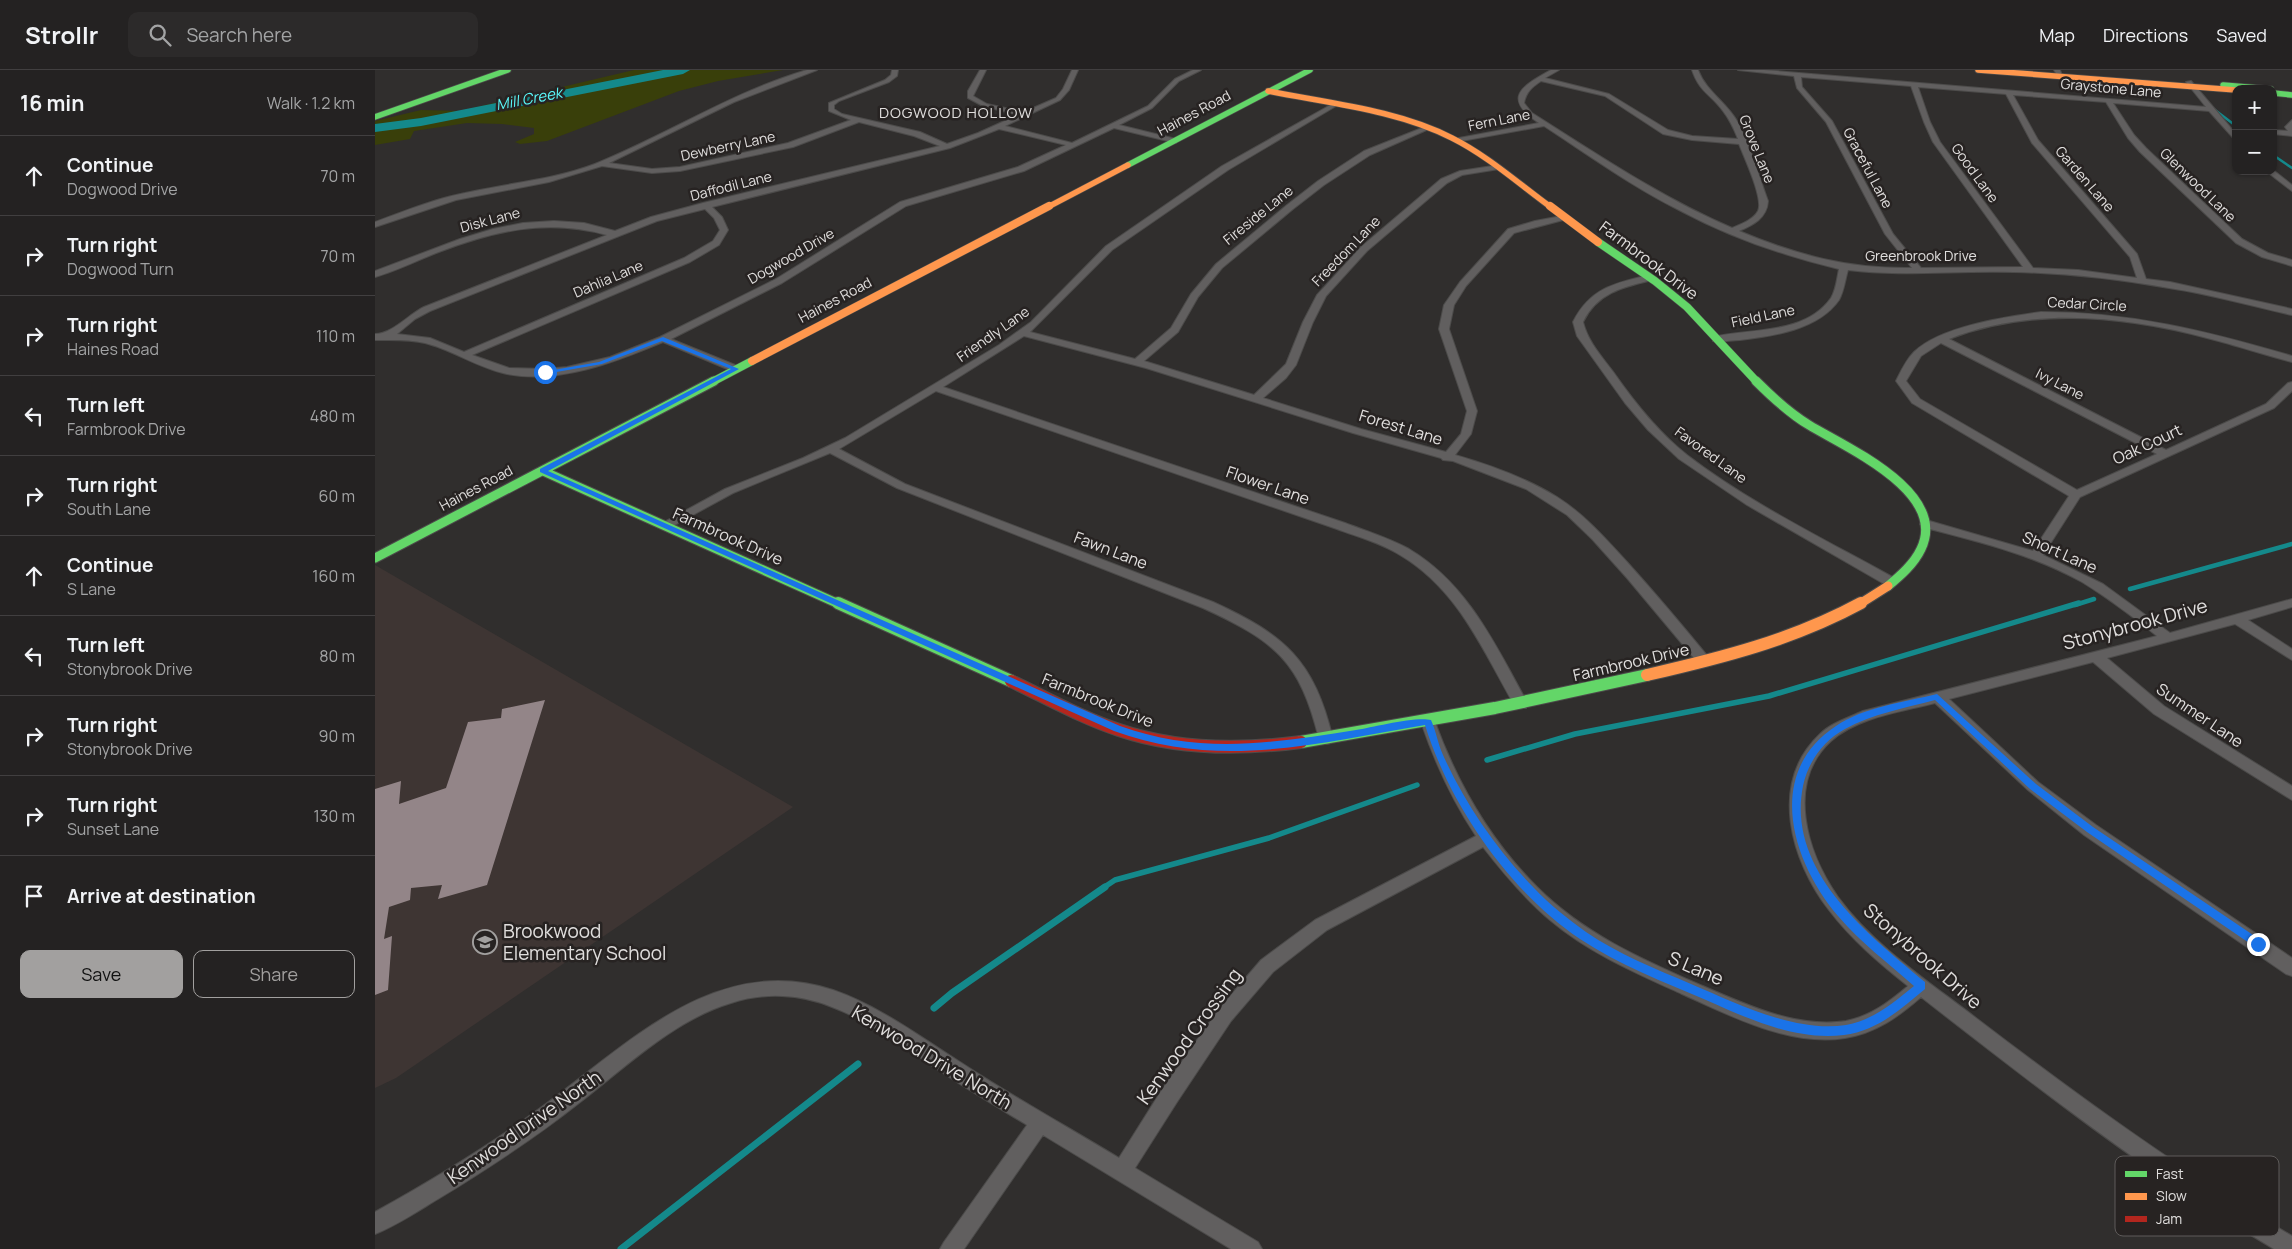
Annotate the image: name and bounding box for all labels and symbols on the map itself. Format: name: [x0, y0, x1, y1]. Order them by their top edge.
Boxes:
street label: Graystone Lane: [2060, 74, 2162, 101]
water label: Mill Creek: [494, 81, 566, 115]
street label: Haines Road: [1154, 85, 1234, 140]
district label: DOGWOOD HOLLOW: [879, 102, 1033, 123]
street label: Fern Lane: [1466, 104, 1531, 135]
street label: Grove Lane: [1735, 112, 1780, 186]
street label: Graceful Lane: [1839, 124, 1898, 211]
street label: Dewberry Lane: [679, 126, 777, 165]
street label: Good Lane: [1947, 139, 2003, 206]
street label: Garden Lane: [2052, 142, 2119, 216]
street label: Glenwood Lane: [2156, 143, 2241, 226]
street label: Daffodil Lane: [688, 166, 774, 205]
street label: Fireside Lane: [1219, 181, 1297, 249]
street label: Disk Lane: [458, 202, 522, 237]
street label: Freedom Lane: [1307, 211, 1384, 290]
street label: Farmbrook Drive: [1595, 216, 1703, 304]
street label: Dogwood Drive: [744, 223, 837, 288]
street label: Greenbrook Drive: [1865, 246, 1977, 265]
street label: Dahlia Lane: [570, 255, 646, 302]
street label: Haines Road: [795, 272, 875, 327]
street label: Cedar Circle: [2047, 292, 2127, 315]
street label: Field Lane: [1729, 300, 1796, 331]
street label: Friendly Lane: [953, 302, 1033, 366]
route start: [534, 361, 557, 384]
street label: Ivy Lane: [2033, 363, 2088, 404]
street label: Forest Lane: [1357, 404, 1445, 450]
street label: Oak Court: [2109, 418, 2185, 470]
street label: Favored Lane: [1671, 422, 1751, 487]
street label: Haines Road: [436, 460, 516, 515]
street label: Flower Lane: [1223, 460, 1313, 510]
street label: Farmbrook Drive: [669, 502, 787, 570]
street label: Fawn Lane: [1071, 526, 1151, 574]
street label: Short Lane: [2019, 526, 2101, 578]
street label: Stonybrook Drive: [2060, 592, 2210, 656]
street label: Farmbrook Drive: [1571, 638, 1691, 686]
street label: Farmbrook Drive: [1039, 668, 1157, 732]
street label: Summer Lane: [2152, 678, 2248, 752]
street label: Stonybrook Drive: [1858, 897, 1988, 1015]
place label: Brookwood Elementary School: [503, 918, 666, 966]
school or university icon: Brookwood Elementary School: [472, 929, 498, 955]
route end: [2247, 933, 2270, 956]
street label: S Lane: [1664, 945, 1728, 991]
street label: Kenwood Crossing: [1131, 963, 1247, 1109]
street label: Kenwood Drive North: [847, 999, 1017, 1115]
street label: Kenwood Drive North: [442, 1064, 606, 1190]
legend: [2115, 1156, 2279, 1236]
text: Fast: [2156, 1164, 2184, 1183]
text: Slow: [2156, 1186, 2187, 1205]
text: Jam: [2156, 1209, 2182, 1228]

